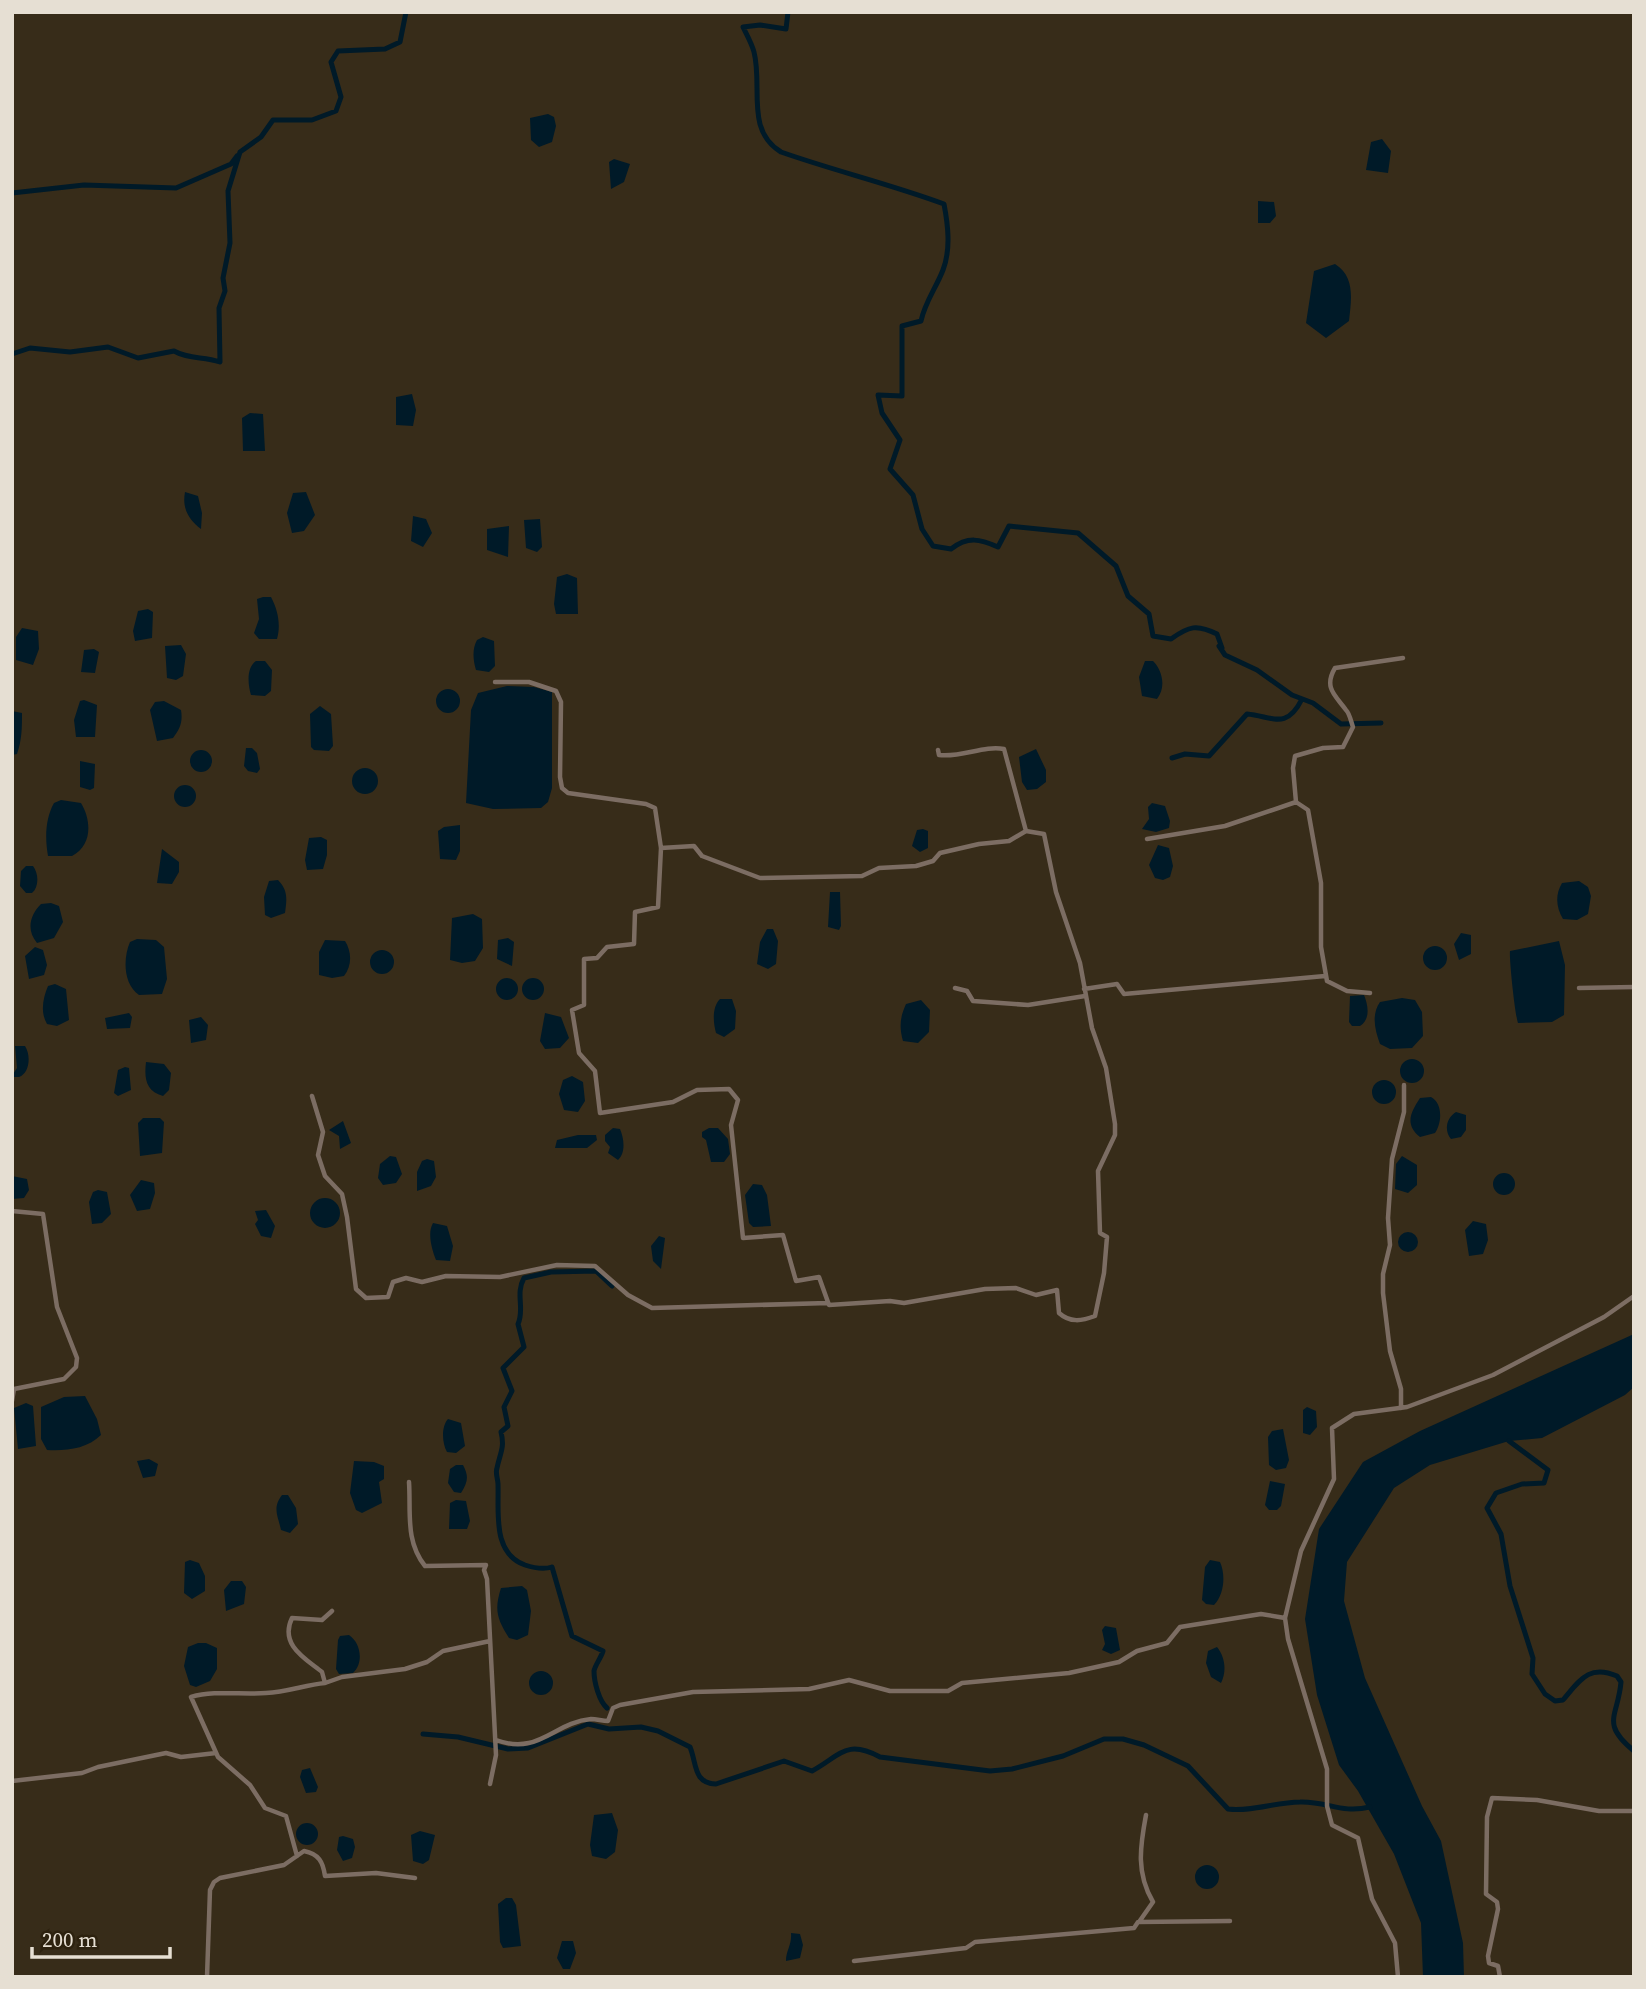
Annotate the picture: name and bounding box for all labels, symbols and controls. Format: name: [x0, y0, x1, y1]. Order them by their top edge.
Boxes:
scale bar: [32, 1916, 170, 1960]
text: 200 m: [42, 1925, 97, 1954]

